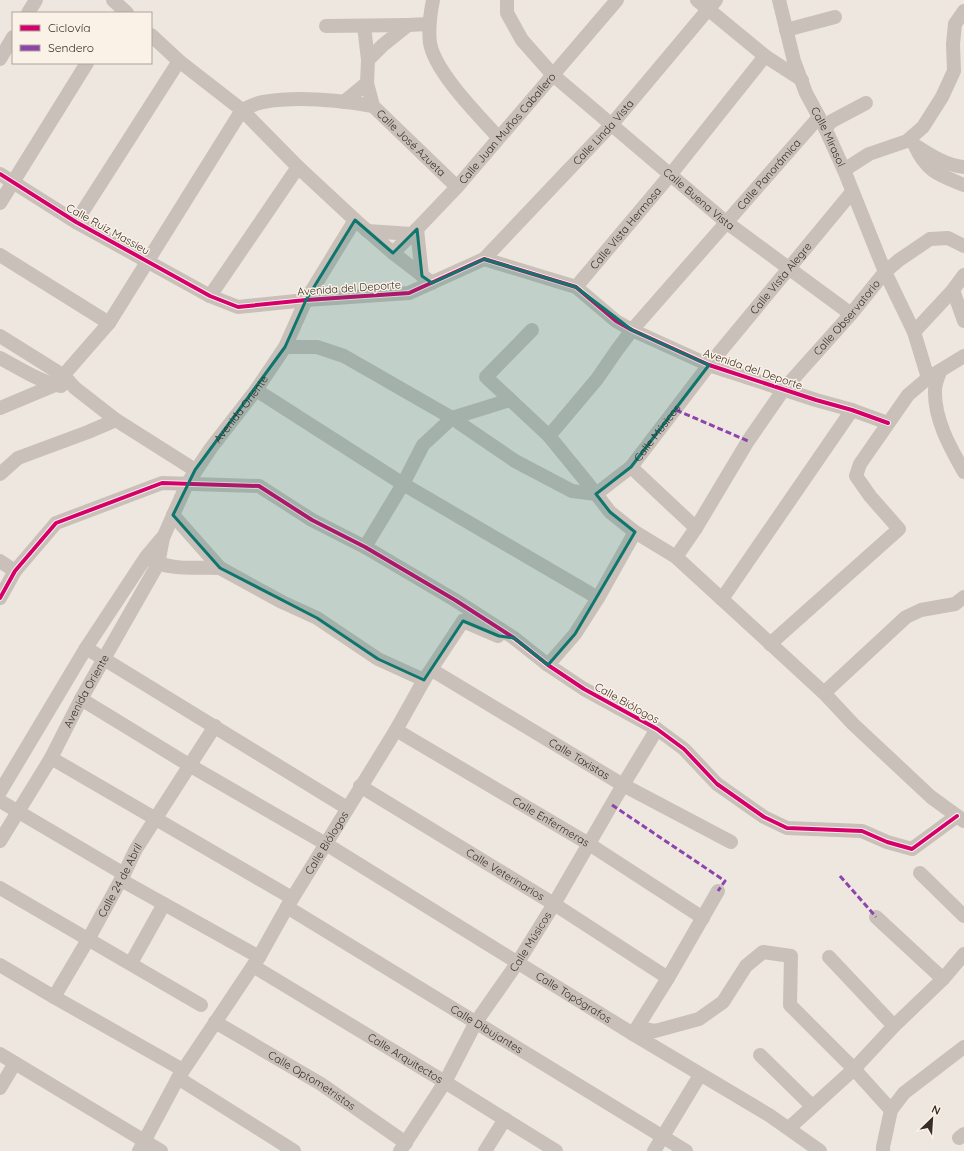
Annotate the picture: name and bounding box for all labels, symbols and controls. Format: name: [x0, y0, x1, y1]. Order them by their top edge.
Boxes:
legend: [12, 12, 152, 64]
text: Ciclovía: [48, 20, 91, 35]
text: Sendero: [48, 40, 94, 55]
street label: Calle Juan Muños Caballero: [456, 70, 559, 187]
street label: Calle Linda Vista: [570, 96, 637, 168]
street label: Calle Mirasol: [808, 104, 848, 169]
street label: Calle José Azueta: [374, 106, 449, 179]
street label: Calle Panorámica: [734, 136, 804, 213]
street label: Calle Buena Vista: [660, 165, 737, 233]
street label: Calle Vista Hermosa: [587, 184, 664, 272]
street label: Calle Ruiz Massieu: [64, 200, 152, 258]
street label: Calle Vista Alegre: [747, 239, 814, 317]
street label: Calle Observatorio: [810, 276, 883, 358]
street label: Avenida del Deporte: [297, 277, 401, 299]
street label: Avenida del Deporte: [702, 345, 804, 393]
street label: Avenida Oriente: [211, 372, 271, 446]
street label: Calle Músicos: [631, 401, 683, 464]
street label: Avenida Oriente: [61, 652, 112, 730]
street label: Calle Biólogos: [592, 680, 662, 726]
street label: Calle Taxistas: [546, 735, 612, 782]
street label: Calle Enfermeras: [510, 793, 592, 850]
street label: Calle Biólogos: [302, 809, 351, 877]
street label: Calle 24 de Abril: [95, 841, 145, 920]
street label: Calle Veterinarios: [463, 845, 547, 904]
street label: Calle Músicos: [506, 909, 555, 975]
street label: Calle Topógrafos: [533, 969, 614, 1026]
street label: Calle Dibujantes: [448, 1002, 525, 1057]
street label: Calle Arquitectos: [365, 1030, 446, 1086]
street label: Calle Optometristas: [265, 1048, 358, 1113]
north arrow: [912, 1099, 952, 1139]
text: N: [930, 1102, 943, 1118]

